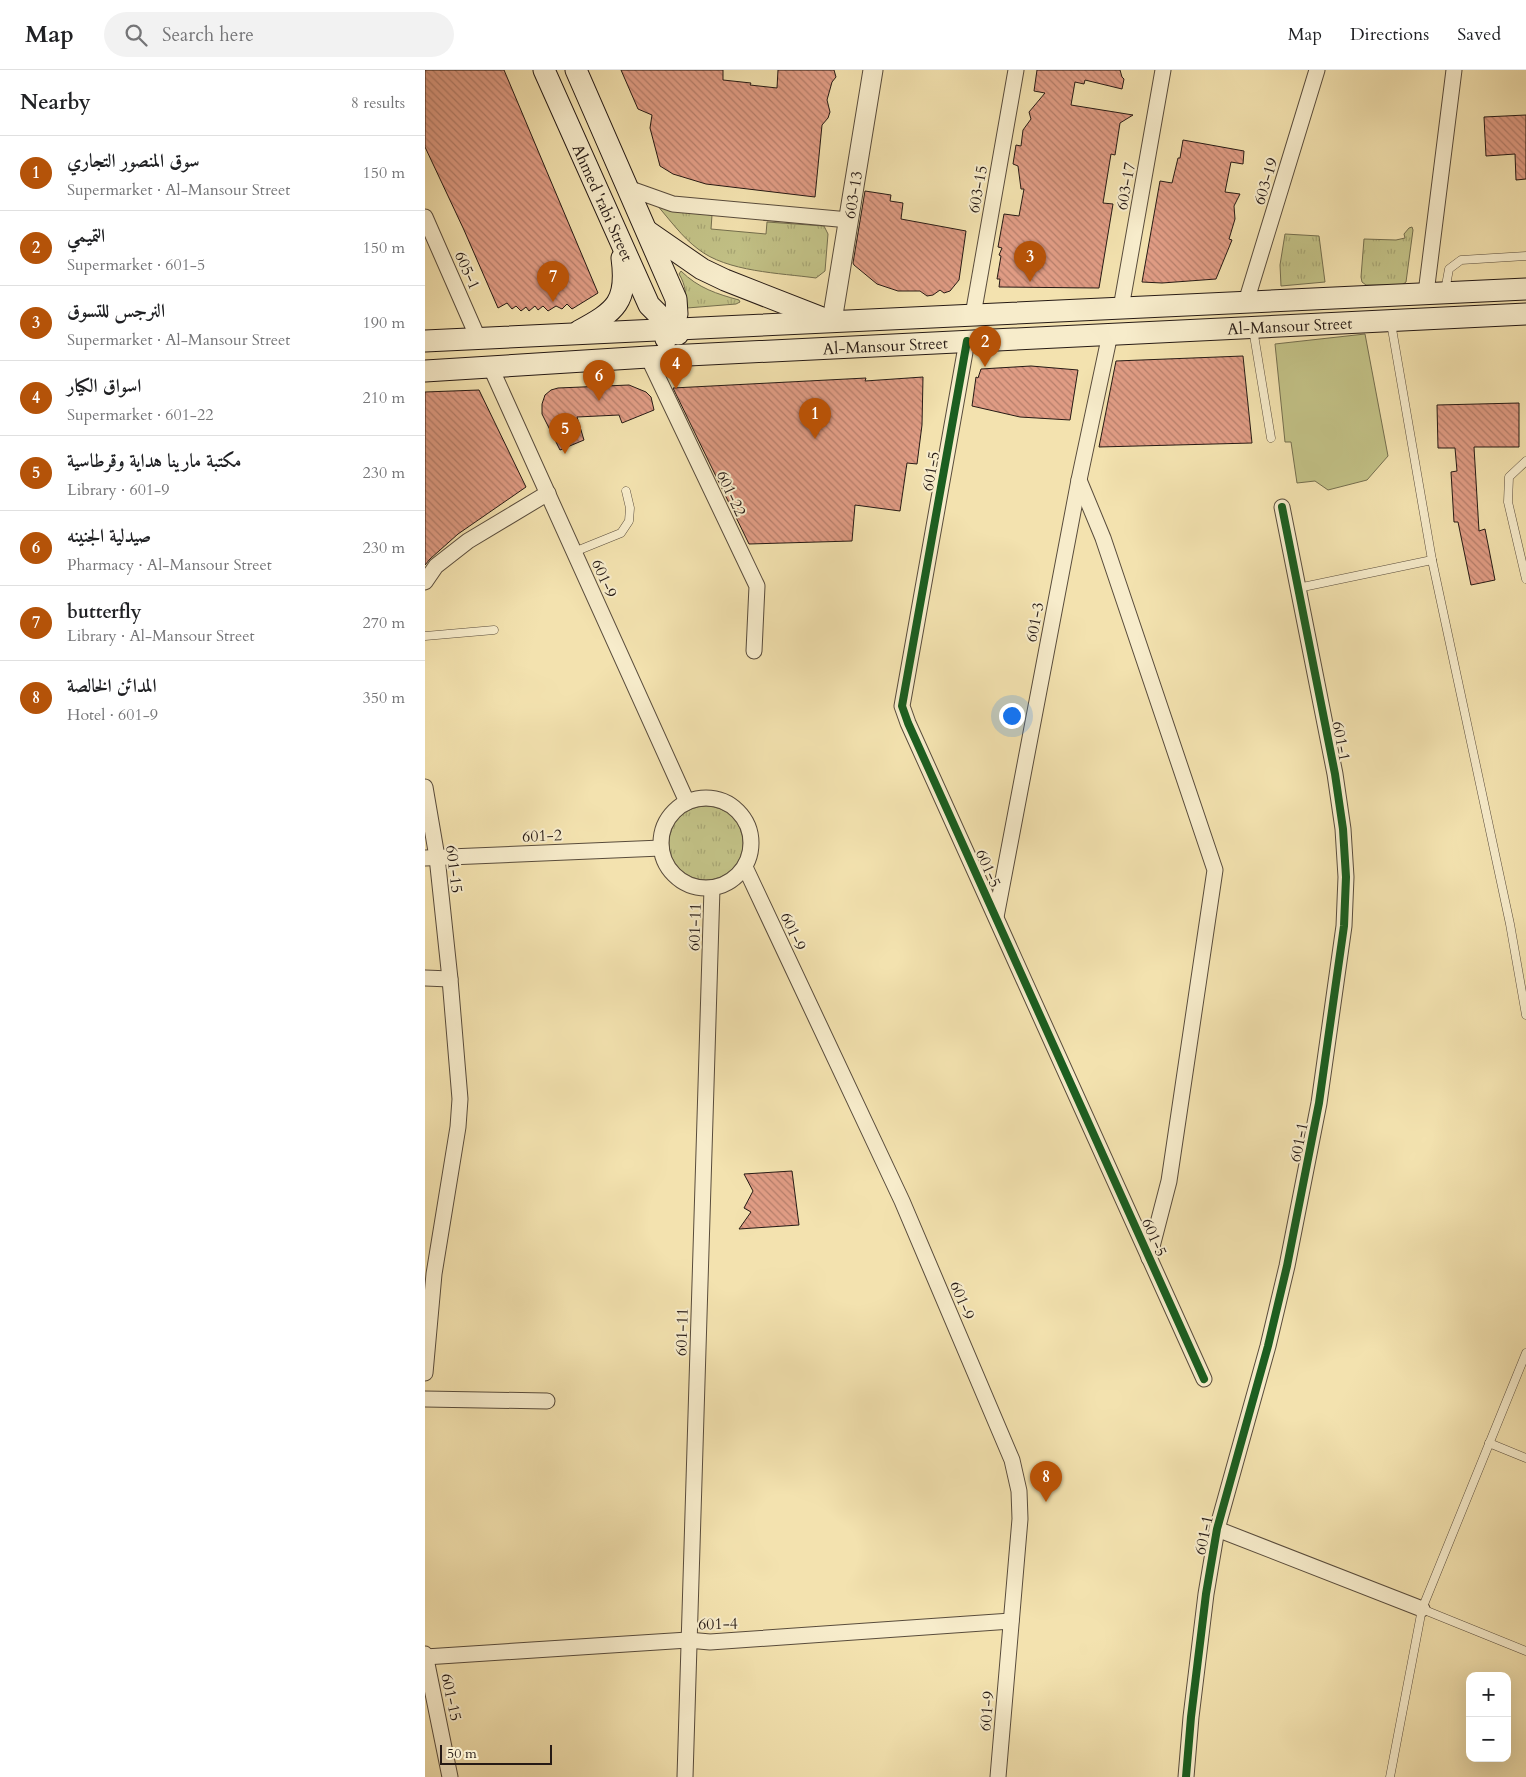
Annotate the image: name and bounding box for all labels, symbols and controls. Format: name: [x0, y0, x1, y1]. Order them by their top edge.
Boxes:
search box: [104, 12, 454, 57]
text: Map: [25, 18, 74, 51]
icon: search: [122, 21, 150, 49]
text: Search here: [162, 22, 254, 48]
text: Map: [1288, 22, 1322, 47]
text: Directions: [1350, 22, 1429, 47]
text: Saved: [1457, 22, 1501, 47]
text: Nearby: [20, 88, 91, 117]
text: 8 results: [351, 92, 405, 114]
street label: Ahmed 'rabi Street: [566, 141, 638, 265]
text: سوق المنصور التجاري: [67, 148, 200, 174]
street label: 603-19: [1248, 155, 1284, 208]
street label: 603-17: [1111, 161, 1141, 212]
text: 1: [32, 162, 40, 184]
text: 150 m: [363, 162, 405, 184]
street label: 603-15: [963, 164, 993, 215]
street label: 603-13: [839, 169, 868, 220]
text: Supermarket · Al-Mansour Street: [67, 179, 290, 201]
text: التميمي: [67, 223, 105, 249]
text: 2: [32, 237, 40, 259]
text: 150 m: [363, 237, 405, 259]
pin: 3: [1014, 241, 1046, 282]
street label: 605-1: [449, 248, 485, 293]
text: Supermarket · 601-5: [67, 254, 205, 276]
pin: 7: [537, 261, 569, 302]
text: النرجس للتسوق: [67, 298, 165, 324]
text: 3: [32, 312, 40, 334]
text: 190 m: [363, 312, 405, 334]
street label: Al-Mansour Street: [1227, 313, 1353, 341]
pin: 2: [969, 326, 1001, 367]
text: Supermarket · Al-Mansour Street: [67, 329, 290, 351]
street label: Al-Mansour Street: [822, 332, 948, 360]
pin: 4: [660, 348, 692, 389]
pin: 6: [583, 360, 615, 401]
text: اسواق الكيار: [67, 373, 141, 399]
text: 4: [32, 387, 40, 409]
text: 210 m: [363, 387, 405, 409]
pin: 1: [799, 398, 831, 439]
text: Supermarket · 601-22: [67, 404, 213, 426]
pin: 5: [549, 413, 581, 454]
text: مكتبة مارينا هداية وقرطاسية: [67, 448, 241, 474]
street label: 601-5: [917, 450, 945, 493]
text: 5: [32, 462, 40, 484]
text: 230 m: [363, 462, 405, 484]
street label: 601-22: [711, 467, 751, 520]
text: Library · 601-9: [67, 479, 169, 501]
text: صيدلية الجنينه: [67, 523, 151, 549]
text: 6: [32, 537, 40, 559]
text: 230 m: [363, 537, 405, 559]
text: Pharmacy · Al-Mansour Street: [67, 554, 272, 576]
street label: 601-9: [586, 556, 622, 601]
text: butterfly: [67, 599, 142, 625]
street label: 601-3: [1020, 600, 1050, 644]
text: 7: [32, 612, 40, 634]
text: 270 m: [363, 612, 405, 634]
text: Library · Al-Mansour Street: [67, 625, 255, 647]
text: المدائن الخالصة: [67, 673, 157, 699]
text: 8: [32, 687, 40, 709]
text: 350 m: [363, 687, 405, 709]
your location: [999, 703, 1025, 729]
text: Hotel · 601-9: [67, 704, 158, 726]
street label: 601-1: [1326, 719, 1356, 763]
street label: 601-2: [522, 824, 562, 848]
street label: 601-15: [440, 844, 468, 894]
street label: 601-5: [970, 846, 1006, 891]
street label: 601-11: [683, 903, 707, 951]
street label: 601-9: [775, 909, 811, 954]
street label: 601-1: [1284, 1120, 1314, 1164]
street label: 601-5: [1136, 1215, 1172, 1260]
street label: 601-9: [944, 1278, 980, 1323]
street label: 601-11: [670, 1308, 694, 1356]
pin: 8: [1030, 1461, 1062, 1502]
street label: 601-1: [1189, 1513, 1219, 1557]
street label: 601-4: [698, 1613, 738, 1635]
street label: 601-15: [435, 1671, 467, 1723]
map controls: [1466, 1672, 1511, 1762]
button: +: [1466, 1672, 1511, 1717]
street label: 601-9: [974, 1690, 1000, 1732]
button: −: [1466, 1717, 1511, 1762]
scale bar: [440, 1742, 553, 1765]
text: 50 m: [447, 1744, 477, 1763]

